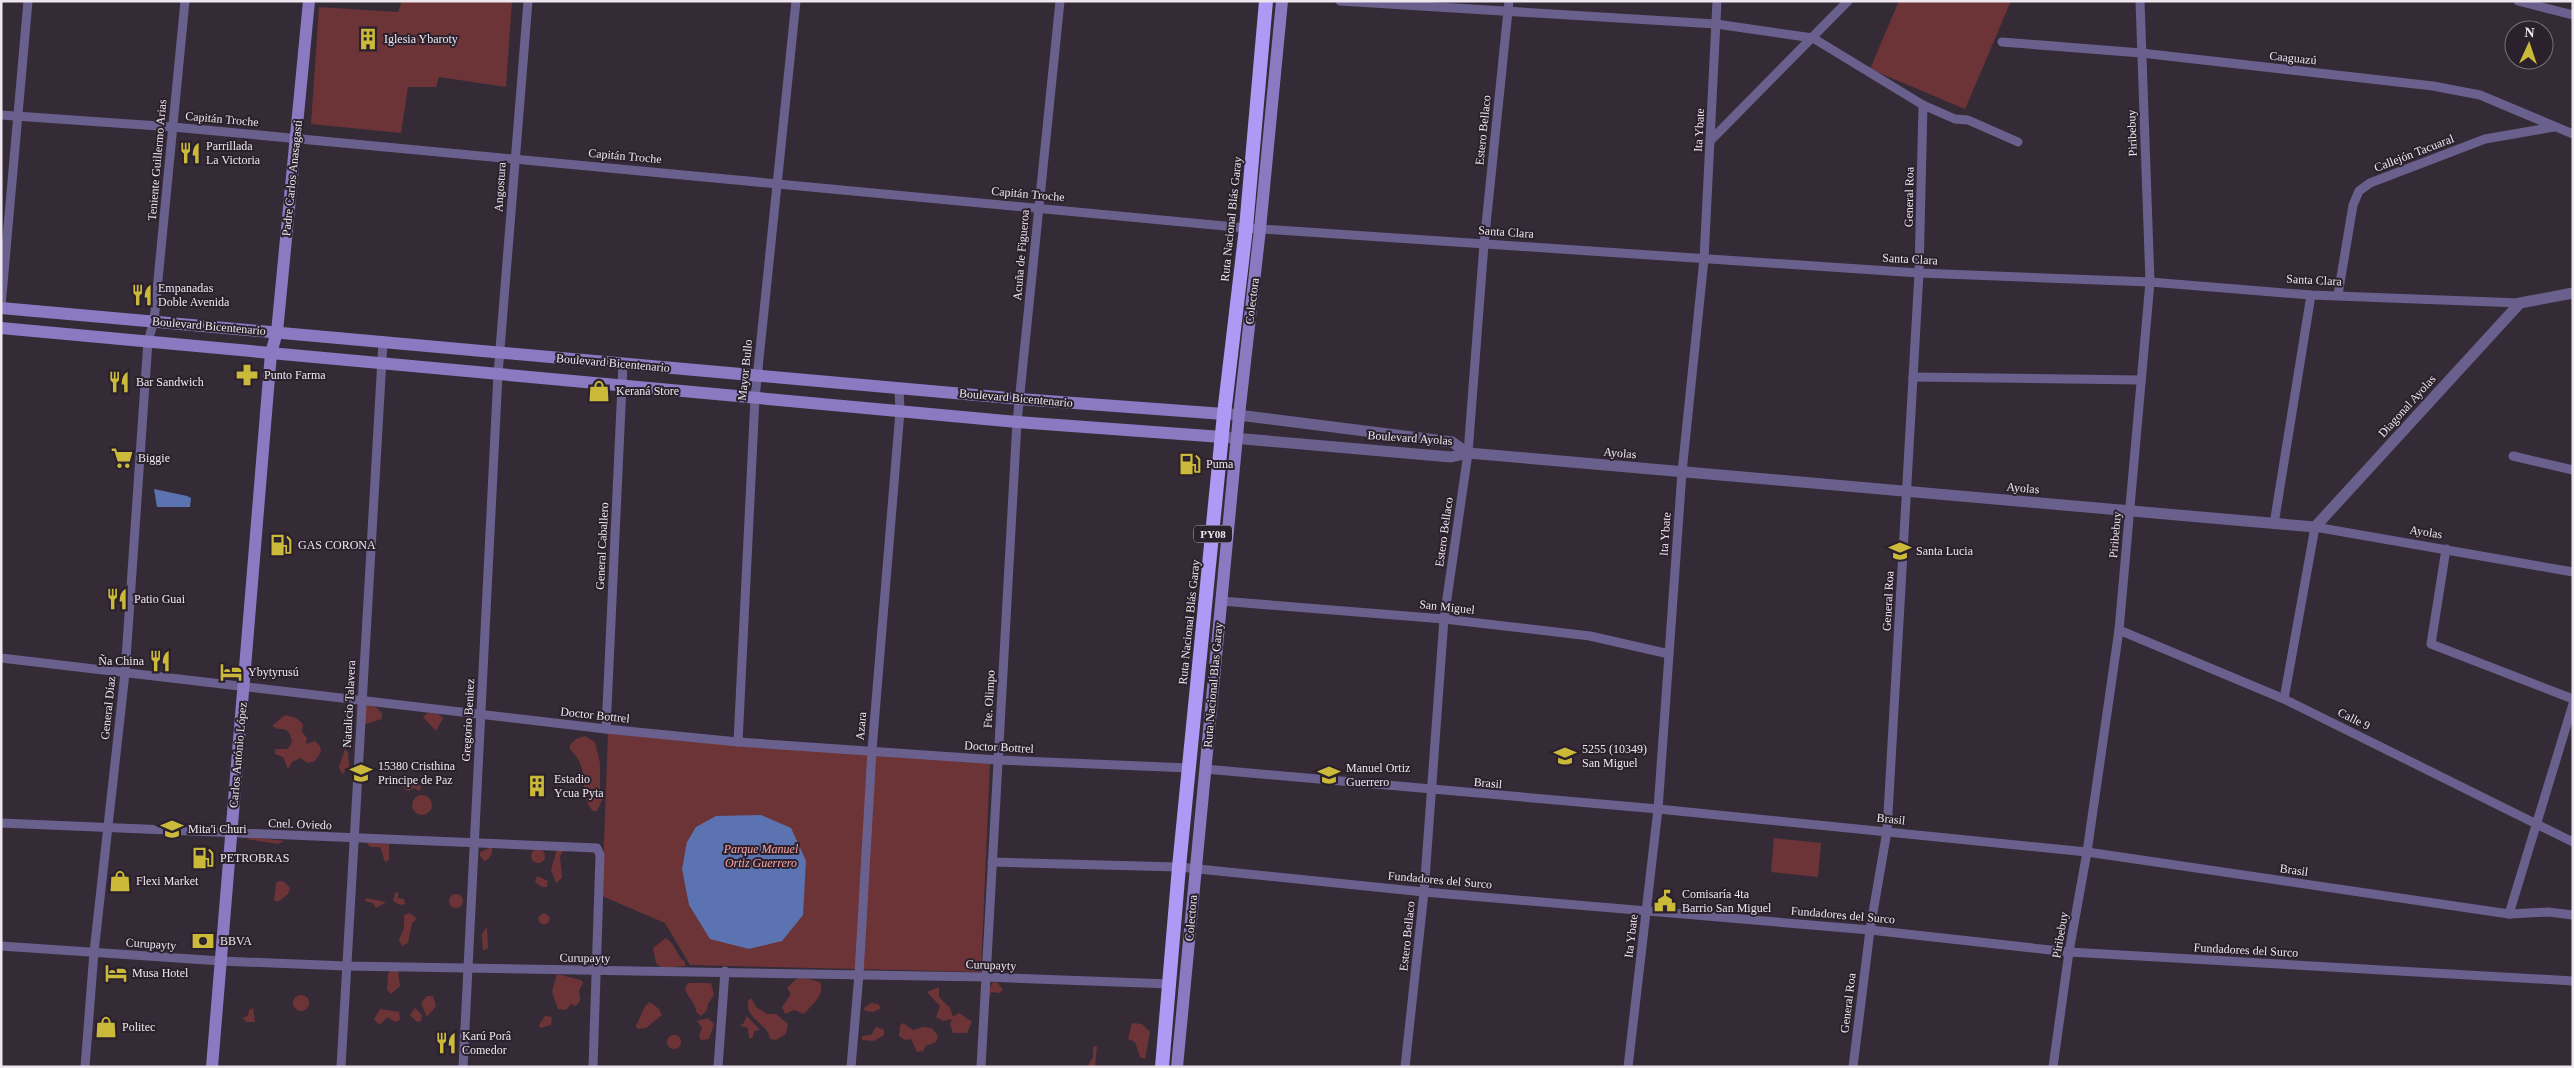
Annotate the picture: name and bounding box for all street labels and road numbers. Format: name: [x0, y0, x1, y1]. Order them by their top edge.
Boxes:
street label: Caaguazú: [2269, 49, 2317, 67]
street label: Estero Bellaco: [1472, 94, 1494, 166]
street label: Teniente Guillermo Arias: [145, 98, 169, 221]
street label: Ita Ybate: [1691, 108, 1707, 152]
street label: Capitán Troche: [185, 109, 259, 129]
street label: Piribebuy: [2124, 109, 2140, 157]
street label: Padre Carlos Anasagasti: [279, 119, 305, 237]
street label: Callejón Tacuaral: [2372, 131, 2457, 175]
street label: Capitán Troche: [588, 146, 662, 166]
street label: Ruta Nacional Blás Garay: [1217, 156, 1245, 282]
street label: Angostura: [491, 161, 509, 212]
street label: General Roa: [1901, 166, 1917, 227]
street label: Capitán Troche: [991, 184, 1065, 204]
street label: Acuña de Figueroa: [1010, 208, 1032, 301]
street label: Santa Clara: [1478, 223, 1535, 241]
street label: Santa Clara: [1882, 251, 1939, 267]
street label: Santa Clara: [2286, 272, 2343, 288]
street label: Colectora: [1242, 276, 1262, 325]
street label: Boulevard Bicentenario: [151, 314, 267, 338]
street label: Mayor Bullo: [735, 339, 755, 401]
street label: Boulevard Bicentenario: [555, 351, 671, 375]
street label: Diagonal Ayolas: [2375, 372, 2439, 440]
street label: Boulevard Bicentenario: [958, 386, 1074, 410]
street label: Boulevard Ayolas: [1367, 428, 1453, 448]
street label: Ayolas: [1603, 445, 1637, 461]
street label: Ayolas: [2006, 480, 2040, 496]
street label: Estero Bellaco: [1432, 496, 1456, 568]
street label: General Caballero: [593, 502, 611, 590]
street label: Piribebuy: [2106, 511, 2124, 559]
street label: Ita Ybate: [1656, 512, 1674, 556]
street label: Ayolas: [2409, 523, 2444, 542]
road number: PY08: [1194, 526, 1232, 542]
street label: Ruta Nacional Blás Garay: [1175, 559, 1203, 685]
street label: General Roa: [1879, 570, 1897, 631]
street label: San Miguel: [1419, 597, 1476, 617]
street label: Ruta Nacional Blas Garay: [1201, 622, 1225, 748]
street label: Natalicio Talavera: [340, 659, 358, 748]
street label: Fte. Olimpo: [980, 670, 998, 728]
street label: General Díaz: [98, 676, 118, 740]
street label: Gregorio Benitez: [459, 678, 477, 762]
street label: Carlos António López: [226, 702, 250, 808]
street label: Doctor Bottrel: [560, 704, 631, 726]
street label: Calle 9: [2336, 705, 2372, 733]
street label: Azara: [853, 710, 869, 741]
street label: Doctor Bottrel: [964, 738, 1035, 756]
street label: Brasil: [1473, 775, 1504, 791]
street label: Brasil: [1876, 811, 1907, 828]
street label: Cnel. Oviedo: [268, 816, 332, 832]
street label: Brasil: [2279, 861, 2310, 879]
street label: Fundadores del Surco: [1387, 868, 1493, 892]
street label: Colectora: [1182, 893, 1200, 942]
street label: Estero Bellaco: [1396, 900, 1418, 972]
street label: Fundadores del Surco: [1790, 903, 1896, 927]
street label: Piribebuy: [2049, 911, 2071, 959]
street label: Ita Ybate: [1621, 913, 1641, 959]
street label: Curupayty: [125, 935, 177, 953]
street label: Fundadores del Surco: [2193, 940, 2299, 960]
street label: Curupayty: [560, 951, 610, 965]
street label: Curupayty: [965, 957, 1017, 973]
street label: General Roa: [1837, 972, 1859, 1034]

